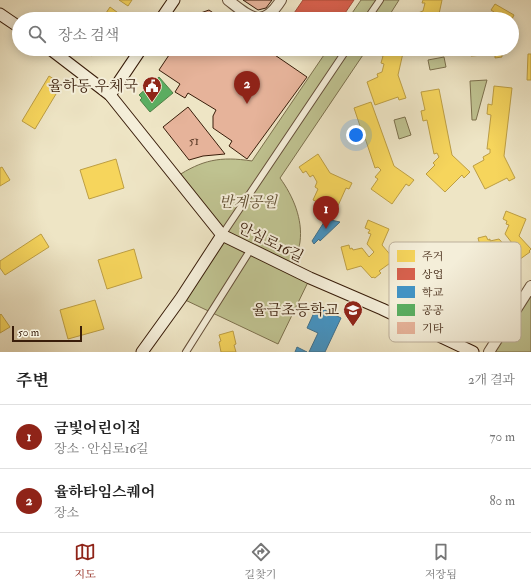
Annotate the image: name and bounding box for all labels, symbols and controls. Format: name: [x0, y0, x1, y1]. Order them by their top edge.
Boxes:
search box: [12, 12, 519, 56]
icon: search: [26, 23, 48, 45]
text: 장소 검색: [58, 26, 119, 45]
pin: 2: [234, 71, 260, 104]
public building icon: 율하동 우체국: [141, 75, 163, 103]
place label: 율하동 우체국: [48, 77, 138, 96]
your location: [346, 125, 366, 145]
house number: 51: [189, 133, 200, 149]
park label: 반계공원: [219, 193, 278, 212]
pin: 1: [313, 196, 339, 229]
street label: 안심로16길: [235, 218, 307, 267]
legend: [389, 242, 521, 342]
text: 주거: [422, 250, 443, 263]
text: 상업: [422, 268, 443, 281]
text: 학교: [422, 286, 444, 299]
school or university icon: 율금초등학교: [342, 299, 364, 327]
place label: 율금초등학교: [252, 301, 339, 320]
text: 공공: [422, 304, 444, 317]
text: 기타: [422, 322, 444, 335]
scale bar: [12, 324, 82, 343]
text: 50 m: [18, 326, 39, 339]
text: 주변: [16, 370, 49, 391]
text: 2개 결과: [468, 372, 515, 388]
text: 금빛어린이집: [54, 419, 141, 438]
text: 1: [27, 429, 31, 445]
text: 70 m: [490, 429, 515, 445]
text: 장소 · 안심로16길: [54, 441, 149, 457]
text: 율하타임스퀘어: [54, 483, 155, 502]
text: 2: [26, 493, 32, 509]
text: 80 m: [489, 493, 515, 509]
text: 장소: [54, 505, 79, 521]
tab: 지도: [74, 541, 96, 581]
tab: 길찾기: [245, 541, 277, 581]
tab: 저장됨: [425, 541, 457, 581]

